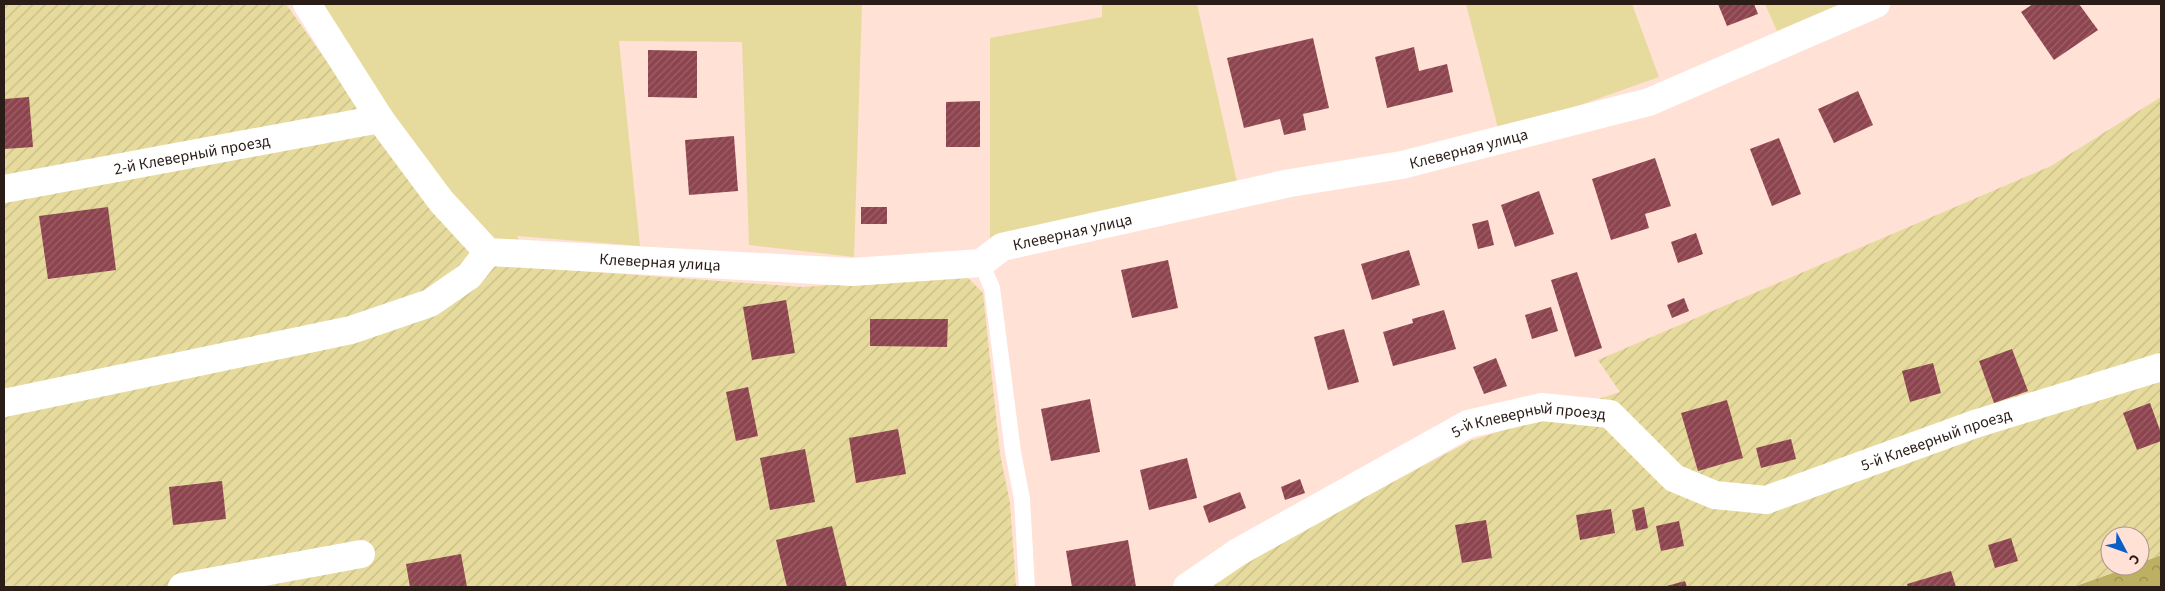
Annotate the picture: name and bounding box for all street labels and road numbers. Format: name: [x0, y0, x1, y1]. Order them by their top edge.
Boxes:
street label: Клеверная улица: [1407, 123, 1530, 175]
street label: 2-й Клеверный проезд: [112, 130, 272, 180]
street label: Клеверная улица: [1011, 208, 1134, 256]
street label: Клеверная улица: [599, 248, 721, 277]
street label: 5-й Клеверный проезд: [1447, 397, 1607, 443]
street label: 5-й Клеверный проезд: [1858, 403, 2015, 477]

